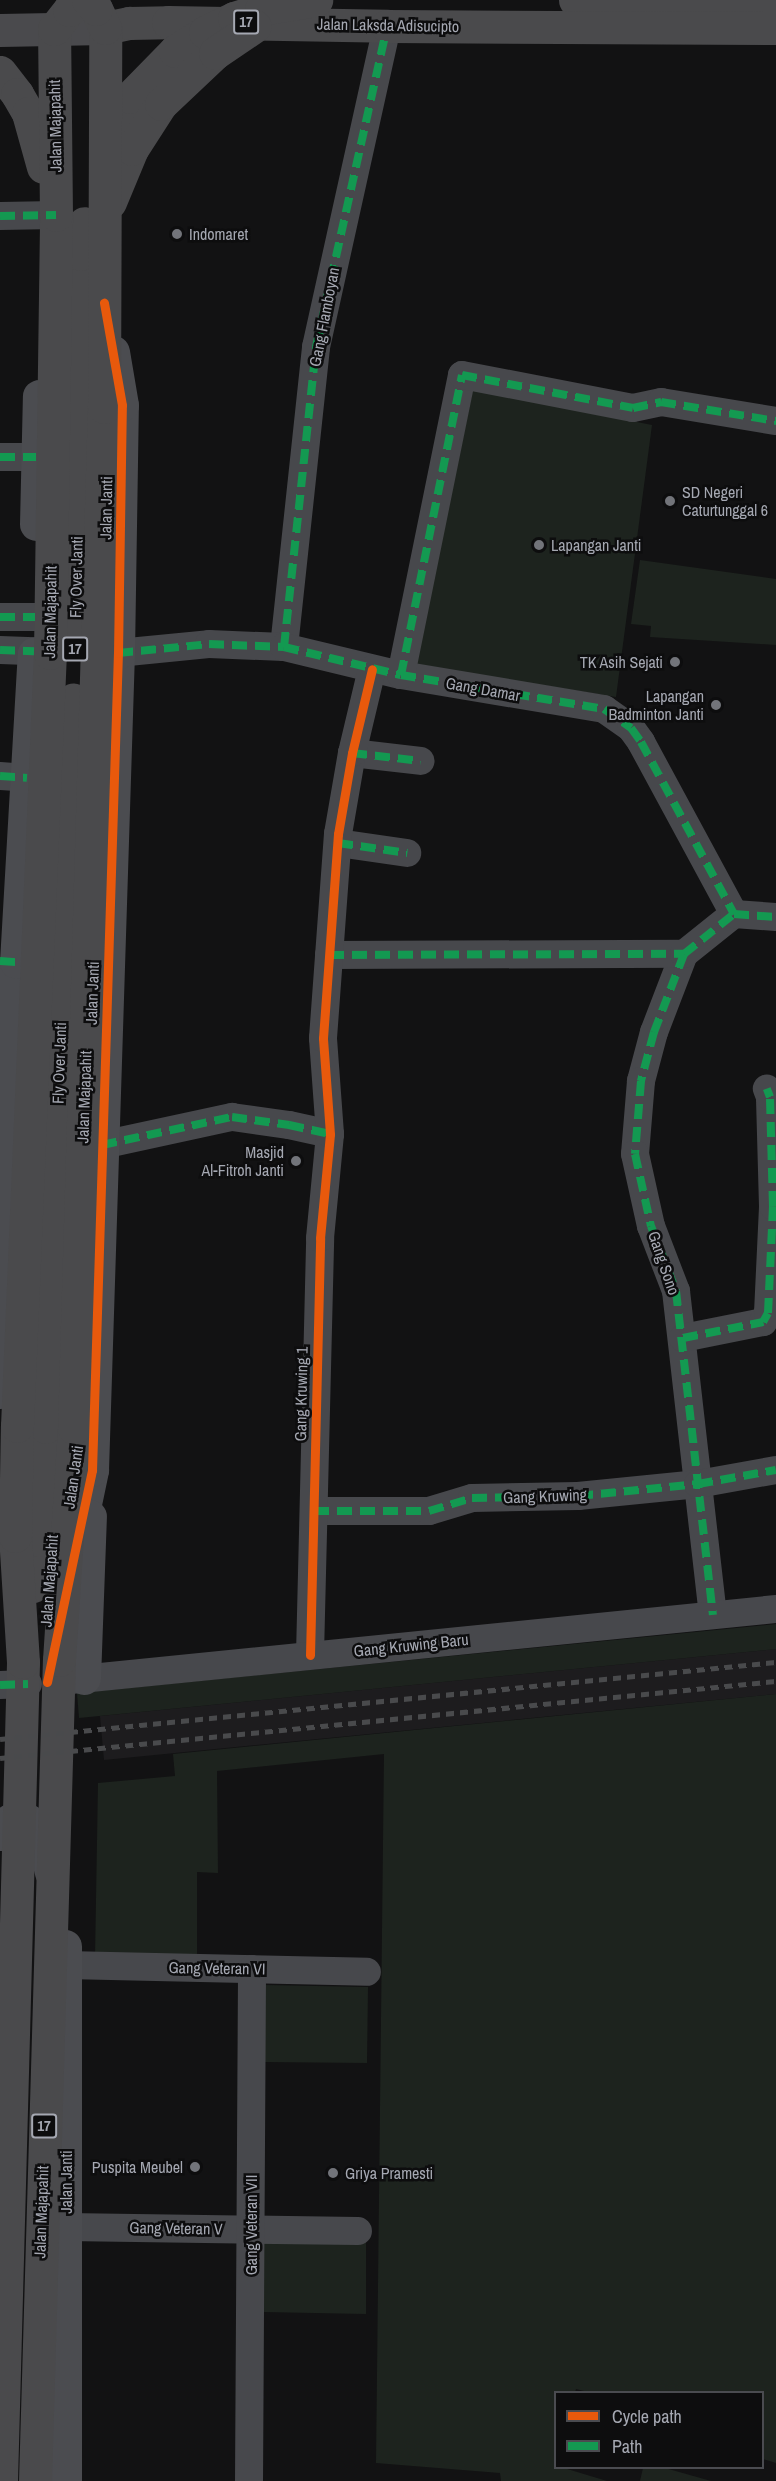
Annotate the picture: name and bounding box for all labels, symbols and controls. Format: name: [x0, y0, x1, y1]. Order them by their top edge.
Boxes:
road number: 17: [232, 10, 260, 34]
street label: Jalan Laksda Adisucipto: [316, 14, 460, 36]
street label: Jalan Majapahit: [45, 80, 65, 172]
place label: Indomaret: [189, 224, 248, 244]
marker: Indomaret: [170, 227, 184, 241]
street label: Gang Flamboyan: [305, 266, 343, 368]
street label: Jalan Janti: [96, 476, 116, 540]
place label: SD Negeri Caturtunggal 6: [682, 482, 768, 520]
marker: SD Negeri Caturtunggal 6: [663, 494, 677, 508]
place label: Lapangan Janti: [551, 535, 641, 555]
street label: Fly Over Janti: [66, 536, 86, 618]
marker: Lapangan Janti: [532, 538, 546, 552]
street label: Jalan Majapahit: [40, 566, 60, 658]
road number: 17: [62, 637, 88, 661]
place label: TK Asih Sejati: [579, 652, 663, 672]
marker: TK Asih Sejati: [668, 655, 682, 669]
street label: Gang Damar: [444, 673, 522, 705]
place label: Lapangan Badminton Janti: [608, 686, 704, 724]
marker: Lapangan Badminton Janti: [709, 698, 723, 712]
street label: Jalan Janti: [81, 961, 103, 1025]
street label: Fly Over Janti: [48, 1022, 70, 1104]
street label: Jalan Majapahit: [73, 1050, 95, 1144]
place label: Masjid Al-Fitroh Janti: [202, 1142, 284, 1180]
marker: Masjid Al-Fitroh Janti: [289, 1154, 303, 1168]
street label: Gang Sono: [644, 1228, 684, 1298]
street label: Gang Kruwing 1: [291, 1346, 311, 1442]
street label: Jalan Janti: [59, 1444, 87, 1510]
street label: Gang Kruwing: [503, 1485, 587, 1507]
street label: Jalan Majapahit: [36, 1534, 62, 1628]
street label: Gang Kruwing Baru: [353, 1629, 469, 1661]
street label: Gang Veteran VI: [168, 1958, 266, 1978]
road number: 17: [30, 2114, 57, 2138]
street label: Jalan Janti: [56, 2150, 76, 2214]
place label: Puspita Meubel: [92, 2157, 183, 2177]
marker: Puspita Meubel: [188, 2160, 202, 2174]
place label: Griya Pramesti: [345, 2163, 433, 2183]
street label: Jalan Majapahit: [30, 2165, 52, 2259]
marker: Griya Pramesti: [326, 2166, 340, 2180]
street label: Gang Veteran VII: [241, 2175, 261, 2275]
street label: Gang Veteran V: [129, 2218, 223, 2238]
legend: [554, 2391, 764, 2469]
text: Cycle path: [612, 2404, 682, 2429]
text: Path: [612, 2434, 642, 2459]

